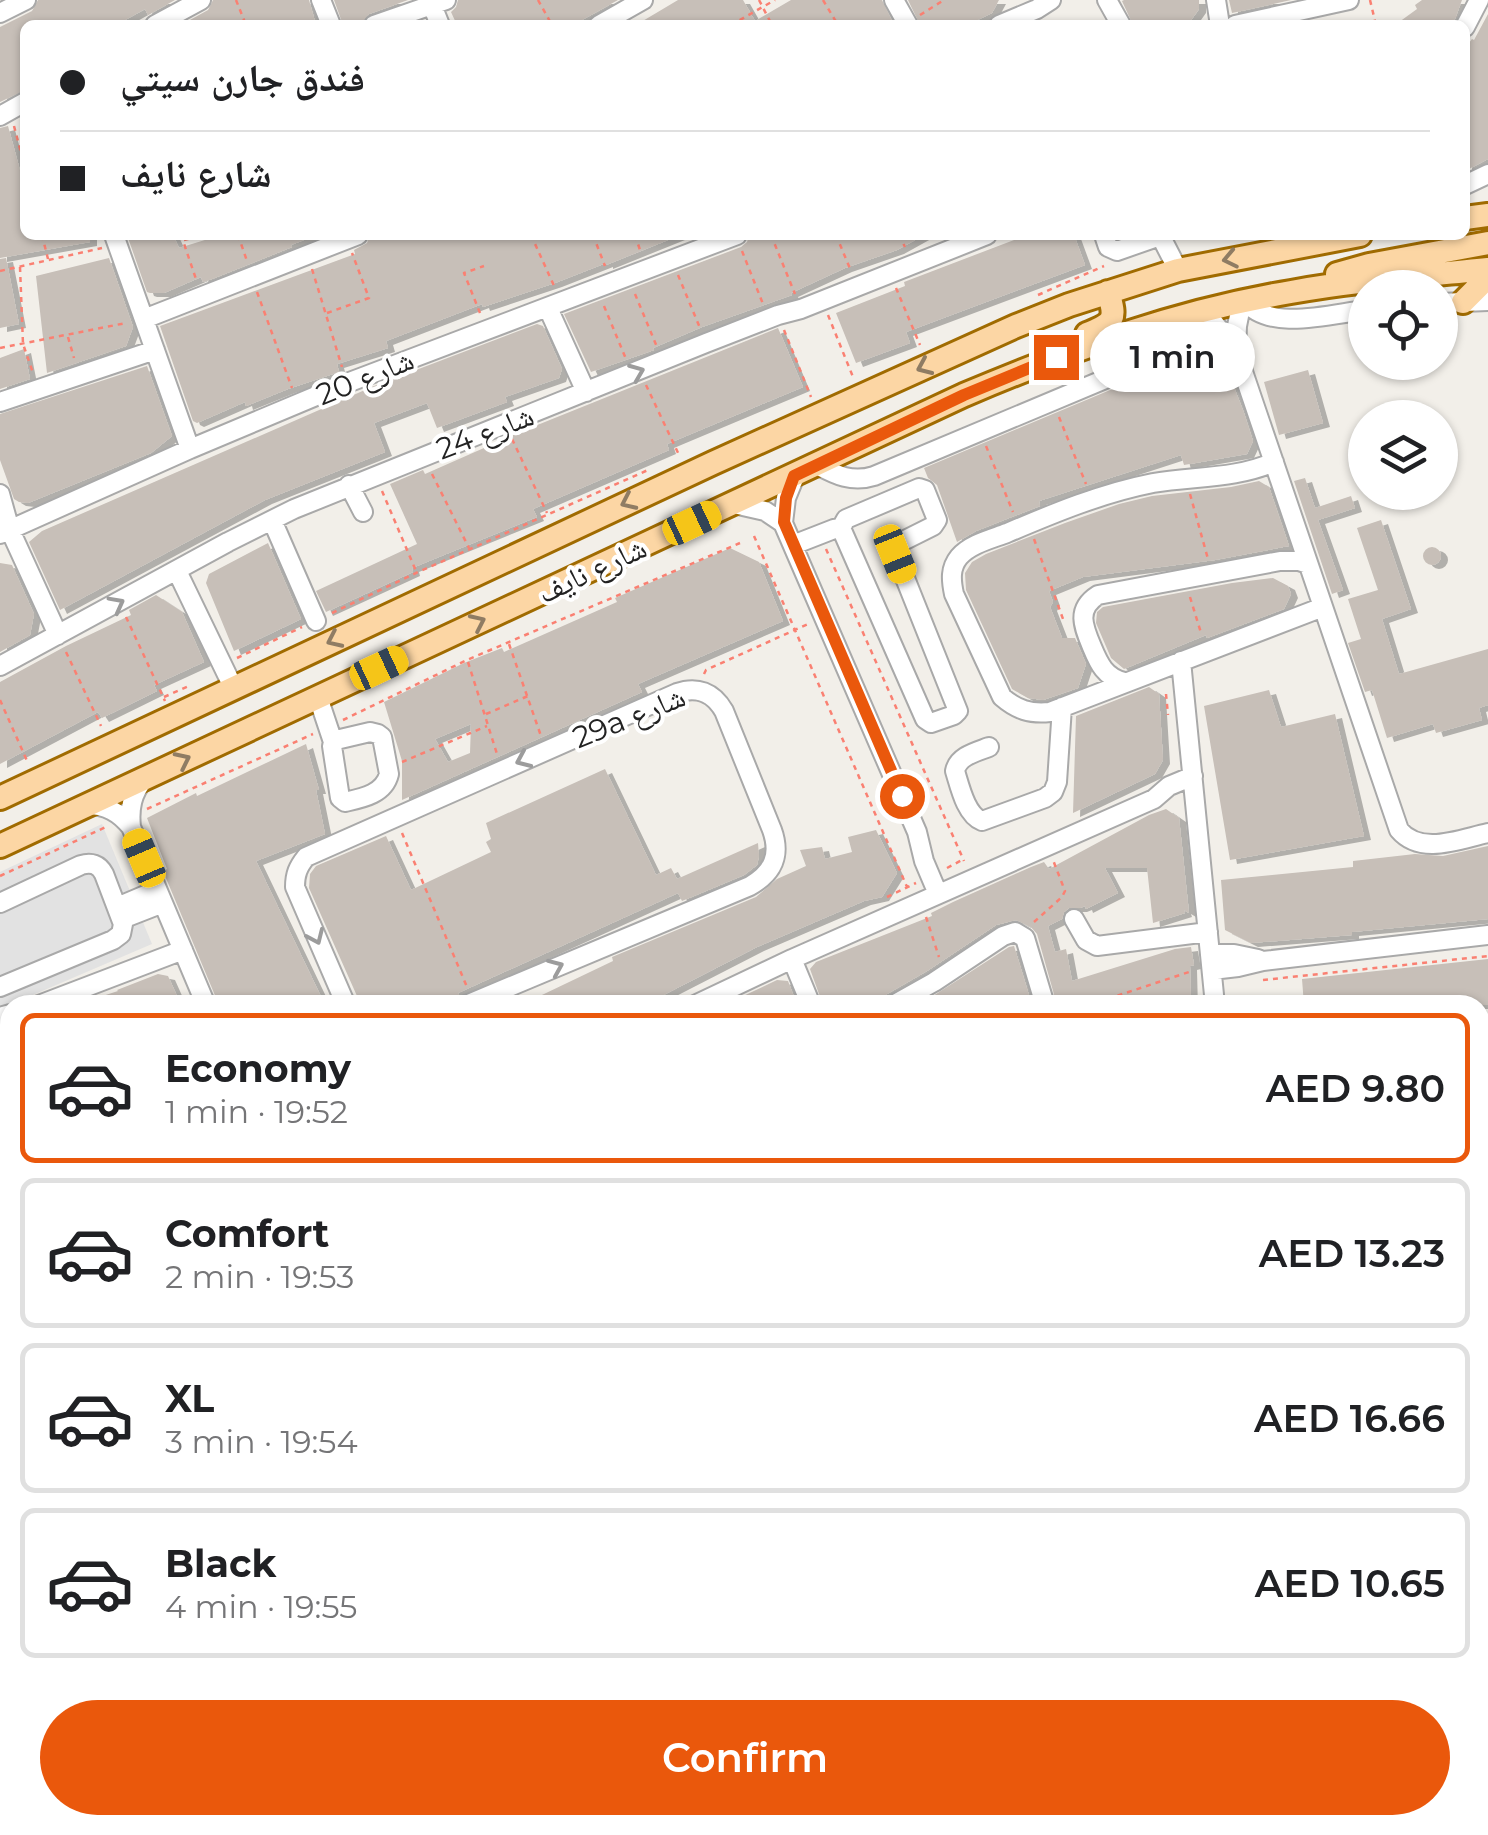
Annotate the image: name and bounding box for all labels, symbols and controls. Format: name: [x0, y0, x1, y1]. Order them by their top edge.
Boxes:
text: فندق جارن سيتي: [120, 54, 365, 101]
text: شارع نايف: [120, 150, 272, 197]
one-way arrow: [1222, 248, 1239, 269]
map controls: [1348, 270, 1458, 510]
button: locate: [1348, 270, 1458, 380]
callout: 1 min: [1091, 322, 1256, 392]
route end: [1034, 335, 1079, 380]
text: 1 min: [1130, 337, 1215, 376]
street label: شارع 20: [311, 341, 419, 414]
one-way arrow: [916, 355, 934, 375]
one-way arrow: [627, 364, 644, 384]
street label: شارع 24: [431, 397, 539, 468]
button: layers: [1348, 400, 1458, 510]
one-way arrow: [621, 490, 639, 510]
car: [658, 497, 726, 549]
car: [870, 521, 920, 587]
street label: شارع نايف: [532, 529, 653, 612]
one-way arrow: [106, 596, 124, 616]
one-way arrow: [468, 615, 486, 635]
one-way arrow: [326, 628, 344, 648]
car: [345, 642, 413, 694]
street label: 29a شارع: [567, 678, 691, 757]
one-way arrow: [515, 748, 533, 768]
one-way arrow: [173, 752, 191, 772]
route start: [880, 774, 925, 819]
car: [118, 825, 170, 891]
one-way arrow: [304, 927, 324, 945]
one-way arrow: [545, 959, 563, 979]
icon: car: [45, 1043, 135, 1133]
text: Economy: [165, 1045, 351, 1092]
text: AED 9.80: [1266, 1065, 1445, 1112]
text: 1 min · 19:52: [165, 1092, 348, 1131]
icon: car: [45, 1208, 135, 1298]
text: Comfort: [165, 1210, 329, 1257]
text: AED 13.23: [1259, 1230, 1445, 1277]
text: 2 min · 19:53: [165, 1257, 354, 1296]
icon: car: [45, 1373, 135, 1463]
text: XL: [165, 1375, 214, 1422]
text: AED 16.66: [1254, 1395, 1445, 1442]
text: 3 min · 19:54: [165, 1422, 358, 1461]
icon: car: [45, 1538, 135, 1628]
text: Black: [165, 1540, 276, 1587]
text: AED 10.65: [1255, 1560, 1445, 1607]
text: 4 min · 19:55: [165, 1587, 357, 1626]
button: Confirm: [40, 1700, 1450, 1815]

